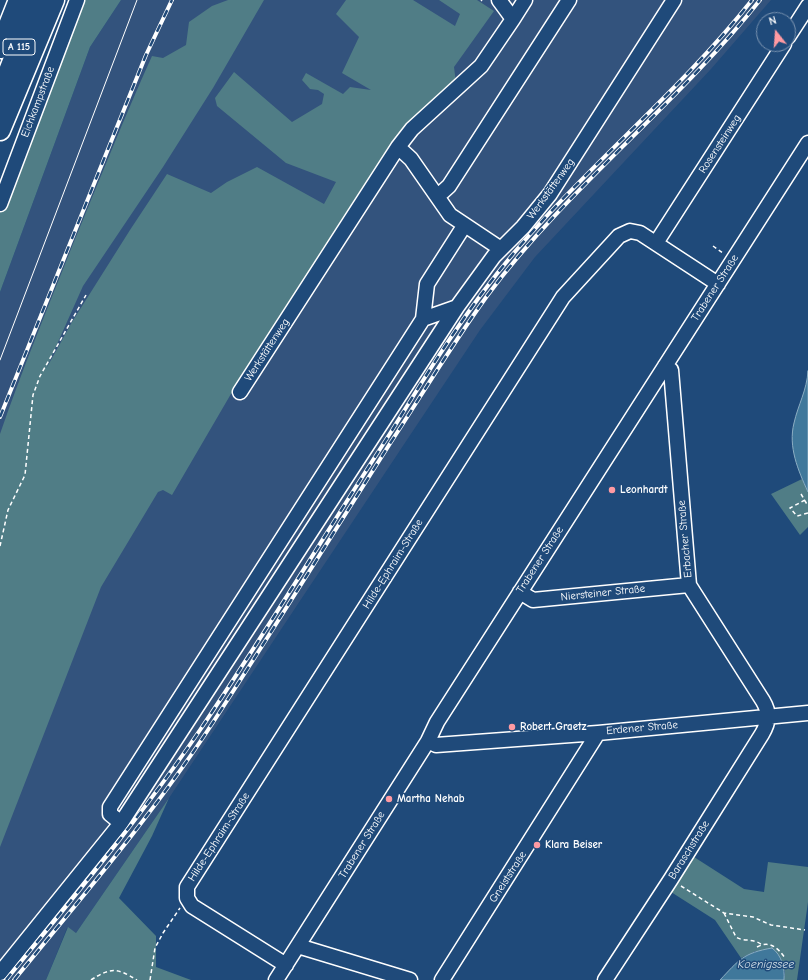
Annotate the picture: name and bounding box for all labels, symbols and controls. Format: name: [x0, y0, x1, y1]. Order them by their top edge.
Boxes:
north arrow: [756, 12, 796, 52]
text: N: [767, 14, 778, 28]
road number: A 115: [3, 39, 35, 55]
street label: Eichkampstraße: [18, 65, 58, 139]
street label: Rosensteinweg: [696, 112, 744, 176]
street label: Werkstättenweg: [524, 156, 578, 222]
street label: Trabener Straße: [689, 252, 741, 324]
street label: Werkstättenweg: [242, 316, 292, 384]
place label: Leonhardt: [620, 483, 668, 497]
marker: Leonhardt: [607, 485, 617, 495]
street label: Erbacher Straße: [675, 500, 695, 578]
street label: Hilde-Ephraim-Straße: [360, 517, 426, 611]
street label: Trabener Straße: [514, 524, 566, 596]
street label: Niersteiner Straße: [560, 582, 646, 604]
street label: Erdener Straße: [606, 718, 678, 738]
place label: Robert Graetz: [520, 720, 586, 734]
marker: Robert Graetz: [507, 722, 517, 732]
street label: Hilde-Ephraim-Straße: [185, 790, 253, 884]
place label: Martha Nehab: [397, 792, 465, 806]
marker: Martha Nehab: [384, 794, 394, 804]
street label: Trabener Straße: [336, 809, 388, 881]
street label: Baraschstraße: [666, 818, 712, 882]
place label: Klara Beiser: [545, 838, 602, 852]
marker: Klara Beiser: [532, 840, 542, 850]
street label: Gneiststraße: [487, 849, 529, 905]
water label: Koenigssee: [738, 958, 794, 972]

